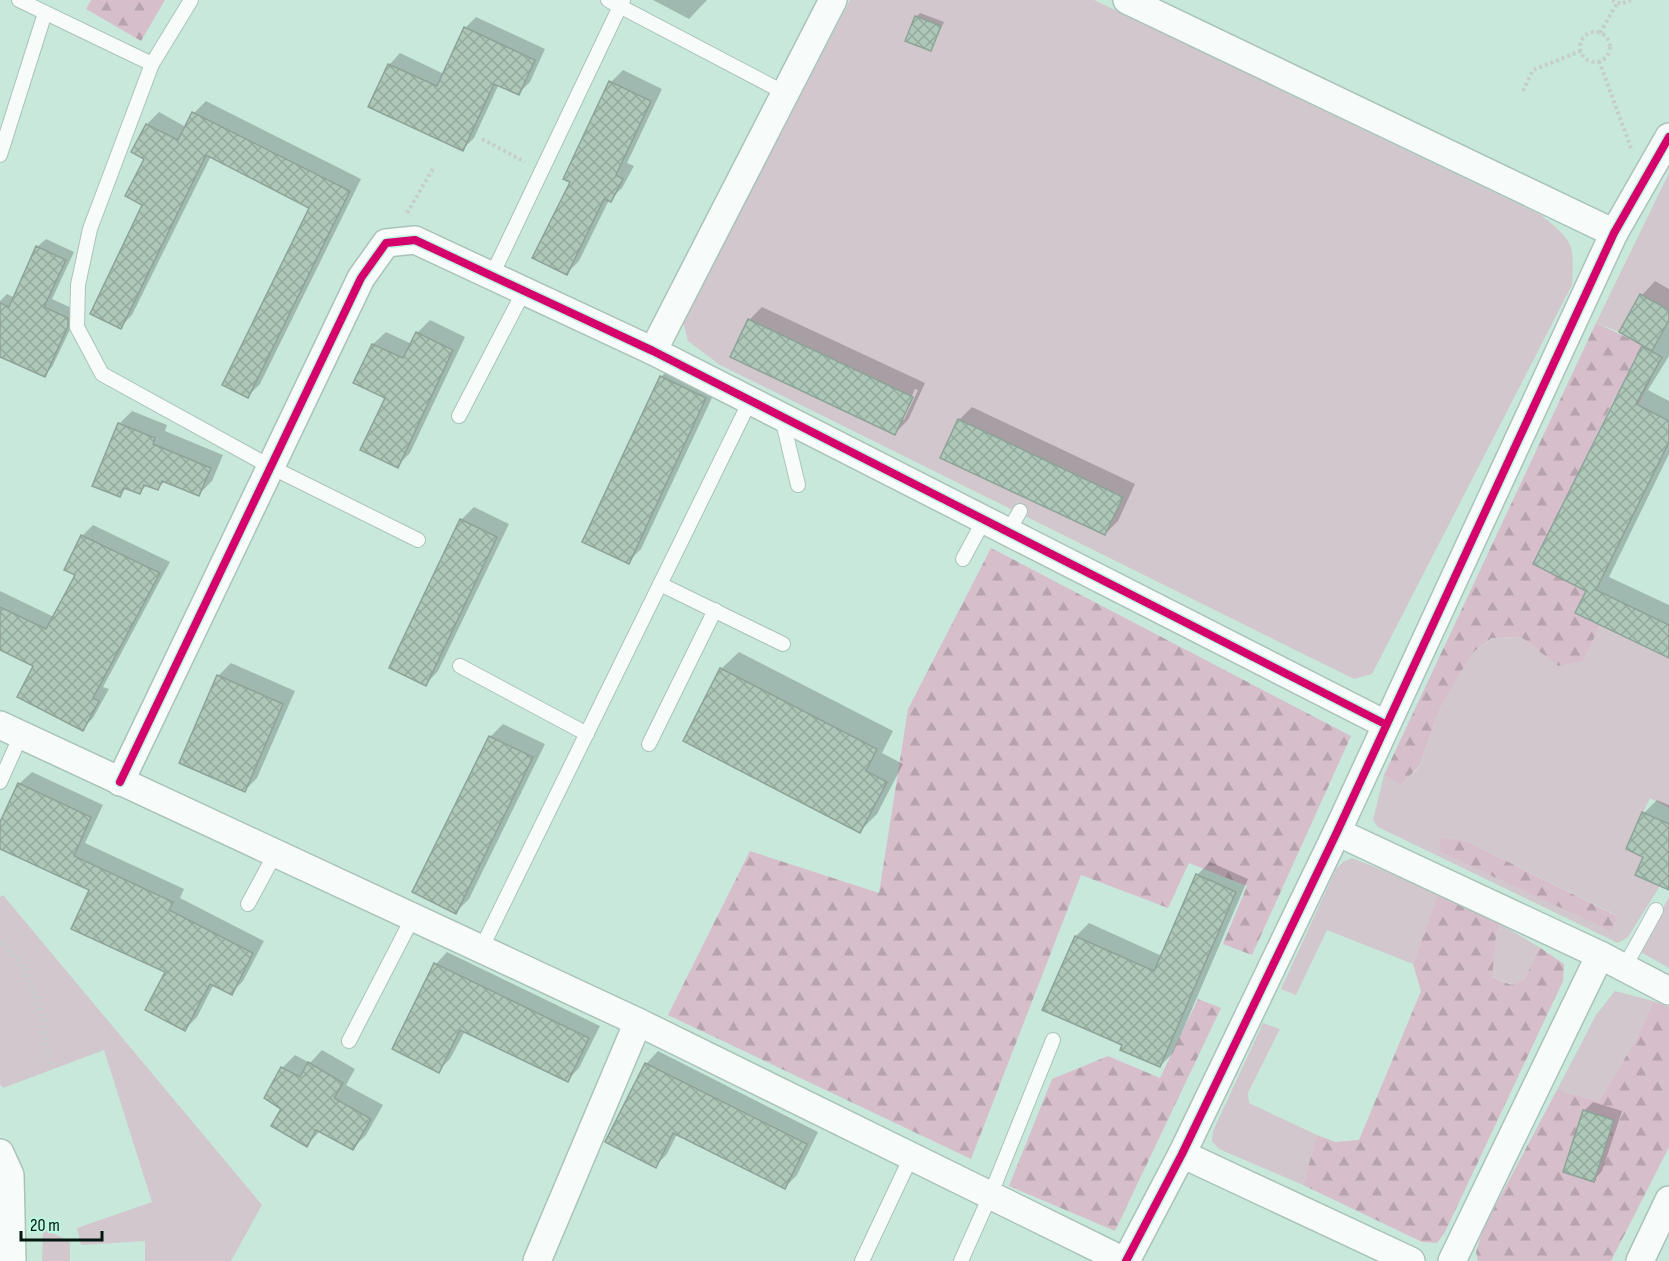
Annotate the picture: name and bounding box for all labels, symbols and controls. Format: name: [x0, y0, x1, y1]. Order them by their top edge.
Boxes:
scale bar: [21, 1204, 102, 1242]
text: 20 m: [30, 1215, 60, 1236]

